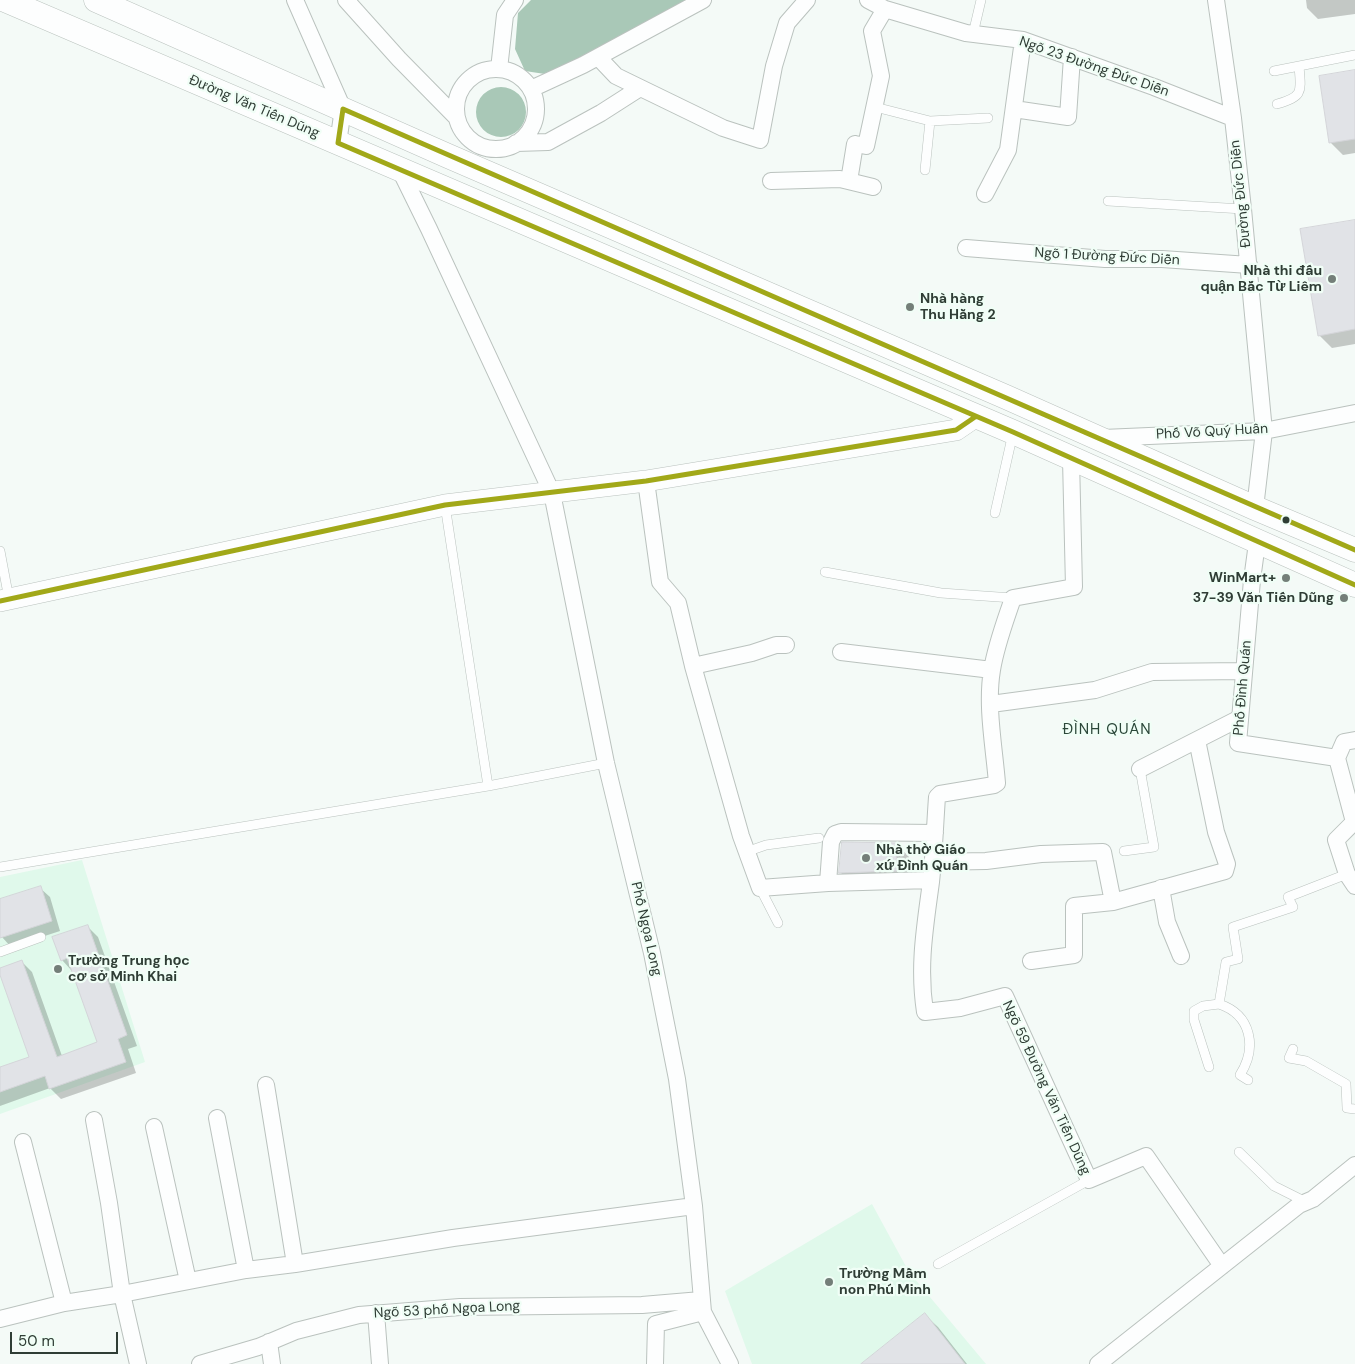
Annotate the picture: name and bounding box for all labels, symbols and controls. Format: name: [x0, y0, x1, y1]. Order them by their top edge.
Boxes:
street label: Ngõ 23 Đường Đức Diễn: [1017, 33, 1171, 101]
street label: Đường Văn Tiến Dũng: [186, 72, 322, 142]
street label: Đường Đức Diễn: [1227, 139, 1255, 249]
street label: Ngõ 1 Đường Đức Diễn: [1034, 245, 1180, 269]
place label: Nhà thi đấu quận Bắc Từ Liêm: [1201, 263, 1322, 296]
marker: Nhà thi đấu quận Bắc Từ Liêm: [1326, 273, 1338, 285]
place label: Nhà hàng Thu Hằng 2: [920, 291, 995, 324]
marker: Nhà hàng Thu Hằng 2: [904, 301, 916, 313]
street label: Phố Võ Quý Huân: [1156, 421, 1268, 443]
unlabelled marker: [1281, 515, 1291, 525]
place label: WinMart+: [1209, 570, 1276, 586]
marker: WinMart+: [1280, 572, 1292, 584]
place label: 37-39 Văn Tiến Dũng: [1193, 590, 1334, 606]
marker: 37-39 Văn Tiến Dũng: [1338, 592, 1350, 604]
street label: Phố Đình Quán: [1230, 640, 1256, 736]
district label: ĐÌNH QUÁN: [1061, 721, 1153, 739]
place label: Nhà thờ Giáo xứ Đình Quán: [876, 842, 968, 874]
marker: Nhà thờ Giáo xứ Đình Quán: [860, 852, 872, 864]
street label: Phố Ngọa Long: [627, 880, 665, 978]
place label: Trường Trung học cơ sở Minh Khai: [68, 953, 190, 986]
marker: Trường Trung học cơ sở Minh Khai: [52, 963, 64, 975]
street label: Ngõ 59 Đường Văn Tiến Dũng: [998, 998, 1094, 1178]
place label: Trường Mầm non Phú Minh: [839, 1266, 931, 1298]
marker: Trường Mầm non Phú Minh: [823, 1276, 835, 1288]
street label: Ngõ 53 phố Ngọa Long: [373, 1298, 521, 1322]
scale bar: [12, 1322, 120, 1354]
text: 50 m: [18, 1331, 55, 1351]

